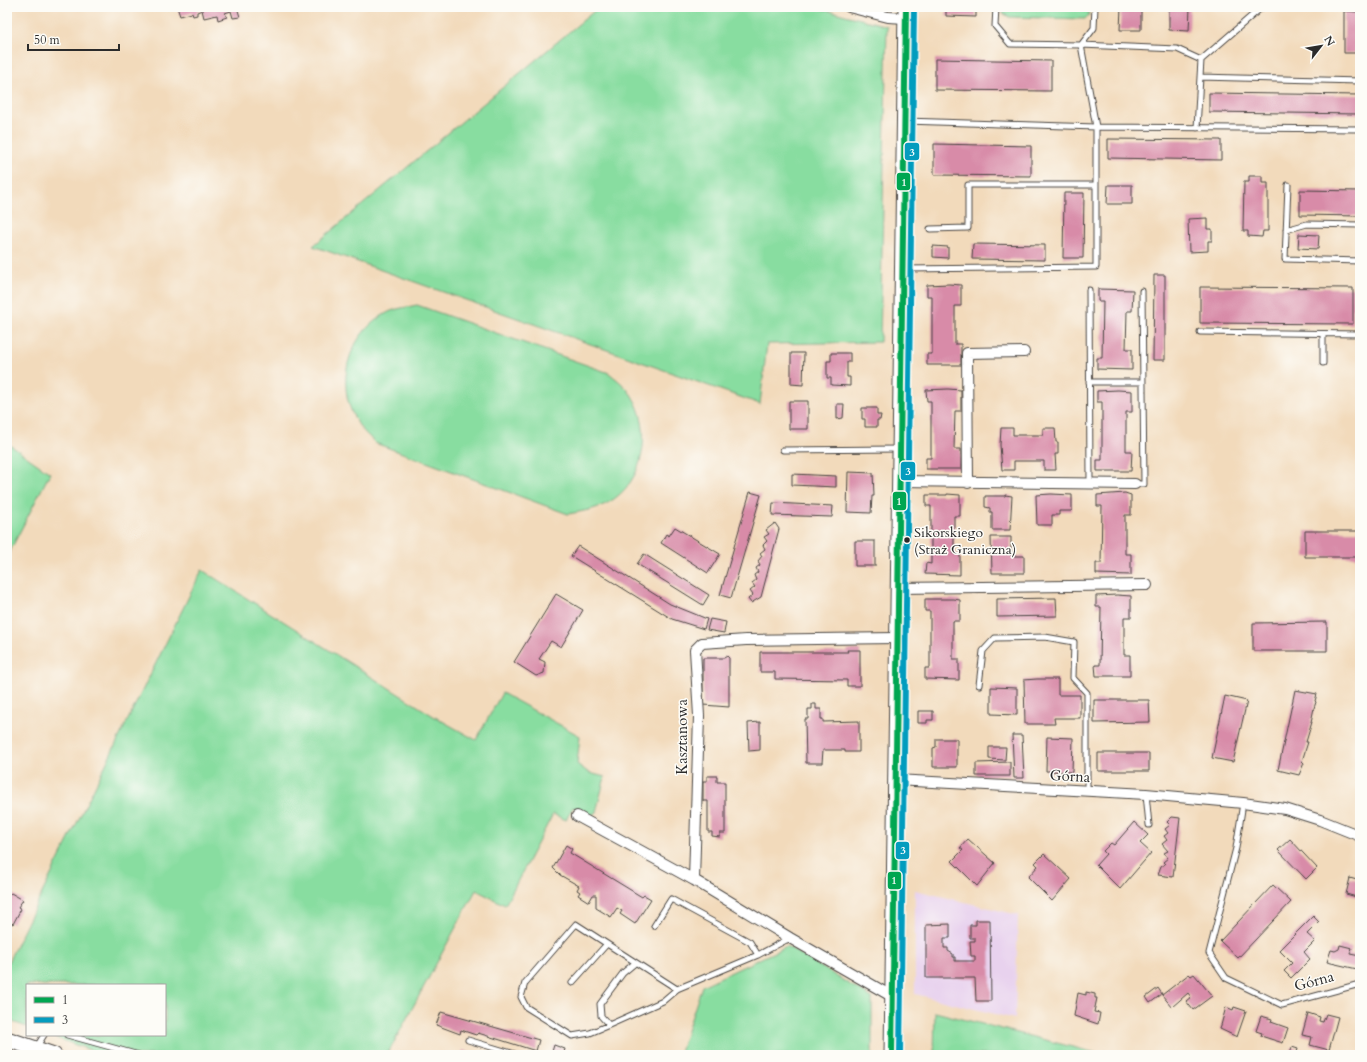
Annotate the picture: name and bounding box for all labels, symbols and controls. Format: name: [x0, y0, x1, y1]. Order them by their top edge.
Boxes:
scale bar: [28, 26, 119, 52]
north arrow: [1301, 26, 1341, 66]
text: 50 m: [34, 32, 61, 48]
text: N: [1320, 33, 1338, 49]
line badge: 3: [904, 142, 920, 161]
text: 3: [909, 145, 915, 160]
line badge: 1: [896, 172, 911, 191]
text: 1: [901, 175, 907, 190]
line badge: 3: [900, 461, 916, 481]
text: 3: [905, 464, 911, 479]
line badge: 1: [892, 491, 907, 511]
text: 1: [896, 494, 902, 509]
place label: Sikorskiego (Straż Graniczna): [914, 523, 1016, 559]
marker: Sikorskiego (Straż Graniczna): [902, 535, 912, 545]
street label: Kasztanowa: [672, 699, 692, 775]
street label: Górna: [1049, 765, 1091, 787]
line badge: 3: [895, 841, 910, 860]
text: 3: [900, 843, 906, 858]
line badge: 1: [887, 871, 902, 890]
text: 1: [891, 873, 897, 888]
street label: Górna: [1292, 966, 1337, 996]
legend: [26, 984, 166, 1036]
text: 1: [62, 992, 68, 1008]
text: 3: [62, 1012, 68, 1028]

